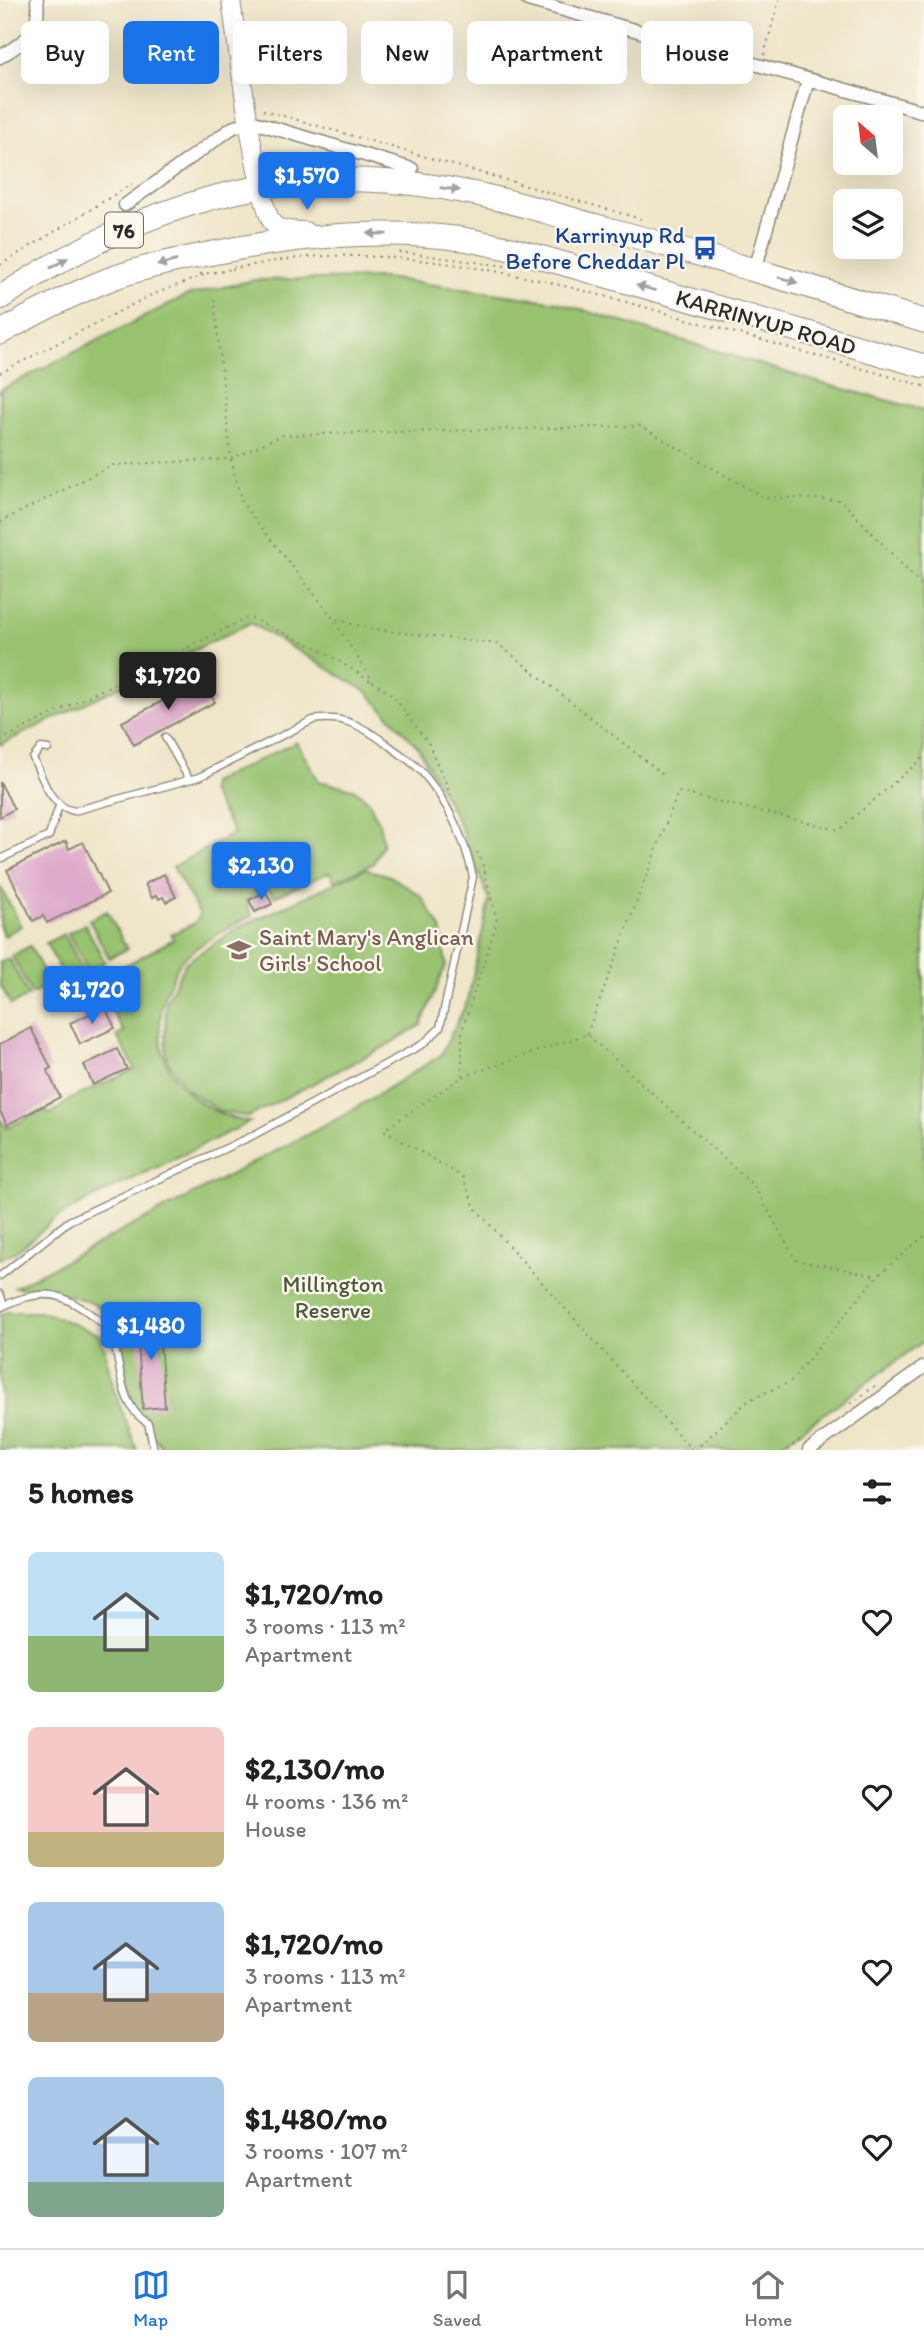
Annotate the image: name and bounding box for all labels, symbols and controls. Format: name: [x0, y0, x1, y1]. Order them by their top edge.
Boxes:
chip: Buy: [21, 21, 109, 84]
chip: Rent: [123, 21, 219, 84]
chip: Filters: [233, 21, 347, 84]
chip: New: [361, 21, 453, 84]
chip: Apartment: [467, 21, 627, 84]
chip: House: [641, 21, 753, 84]
north arrow: [833, 105, 903, 175]
map controls: [833, 105, 903, 259]
pin: $1,570: [250, 152, 364, 212]
text: $1,570: [274, 161, 340, 189]
one-way arrow: [439, 184, 461, 195]
button: layers: [833, 189, 903, 259]
road number: 76: [105, 212, 143, 247]
place label: Karrinyup Rd Before Cheddar Pl: [506, 221, 685, 275]
one-way arrow: [365, 228, 387, 240]
bus stop icon: Karrinyup Rd Before Cheddar Pl: [691, 234, 719, 262]
one-way arrow: [49, 257, 68, 269]
one-way arrow: [156, 258, 178, 269]
one-way arrow: [777, 275, 798, 285]
one-way arrow: [636, 283, 657, 293]
street label: KARRINYUP ROAD: [673, 283, 859, 361]
pin: $1,720: [111, 652, 225, 712]
text: $1,720: [135, 661, 201, 689]
pin: $2,130: [204, 842, 318, 902]
text: $2,130: [228, 851, 294, 879]
place label: Saint Mary's Anglican Girls' School: [259, 923, 474, 977]
school or university icon: Saint Mary's Anglican Girls' School: [225, 936, 253, 964]
pin: $1,720: [35, 967, 149, 1026]
text: $1,720: [59, 975, 125, 1003]
park label: Millington Reserve: [282, 1270, 384, 1324]
pin: $1,480: [94, 1302, 208, 1362]
text: $1,480: [117, 1311, 185, 1339]
icon: filters: [858, 1473, 896, 1511]
text: 5 homes: [28, 1474, 134, 1511]
text: $1,720/mo: [245, 1575, 383, 1612]
icon: home: [84, 1580, 168, 1664]
icon: heart: [858, 1603, 896, 1641]
text: 3 rooms · 113 m²: [245, 1612, 406, 1640]
text: Apartment: [245, 1640, 352, 1668]
text: $2,130/mo: [245, 1750, 385, 1787]
icon: home: [84, 1755, 168, 1839]
icon: heart: [858, 1778, 896, 1816]
text: 4 rooms · 136 m²: [245, 1787, 408, 1815]
text: House: [245, 1815, 307, 1843]
text: $1,720/mo: [245, 1925, 383, 1962]
icon: home: [84, 1930, 168, 2014]
icon: heart: [858, 1953, 896, 1991]
text: 3 rooms · 113 m²: [245, 1962, 406, 1990]
text: Apartment: [245, 1990, 352, 2018]
text: $1,480/mo: [245, 2100, 387, 2137]
icon: home: [84, 2105, 168, 2189]
icon: heart: [858, 2128, 896, 2166]
text: 3 rooms · 107 m²: [245, 2137, 408, 2165]
text: Apartment: [245, 2165, 352, 2193]
tab: Map: [132, 2266, 170, 2331]
tab: Saved: [433, 2266, 481, 2331]
tab: Home: [744, 2266, 792, 2331]

